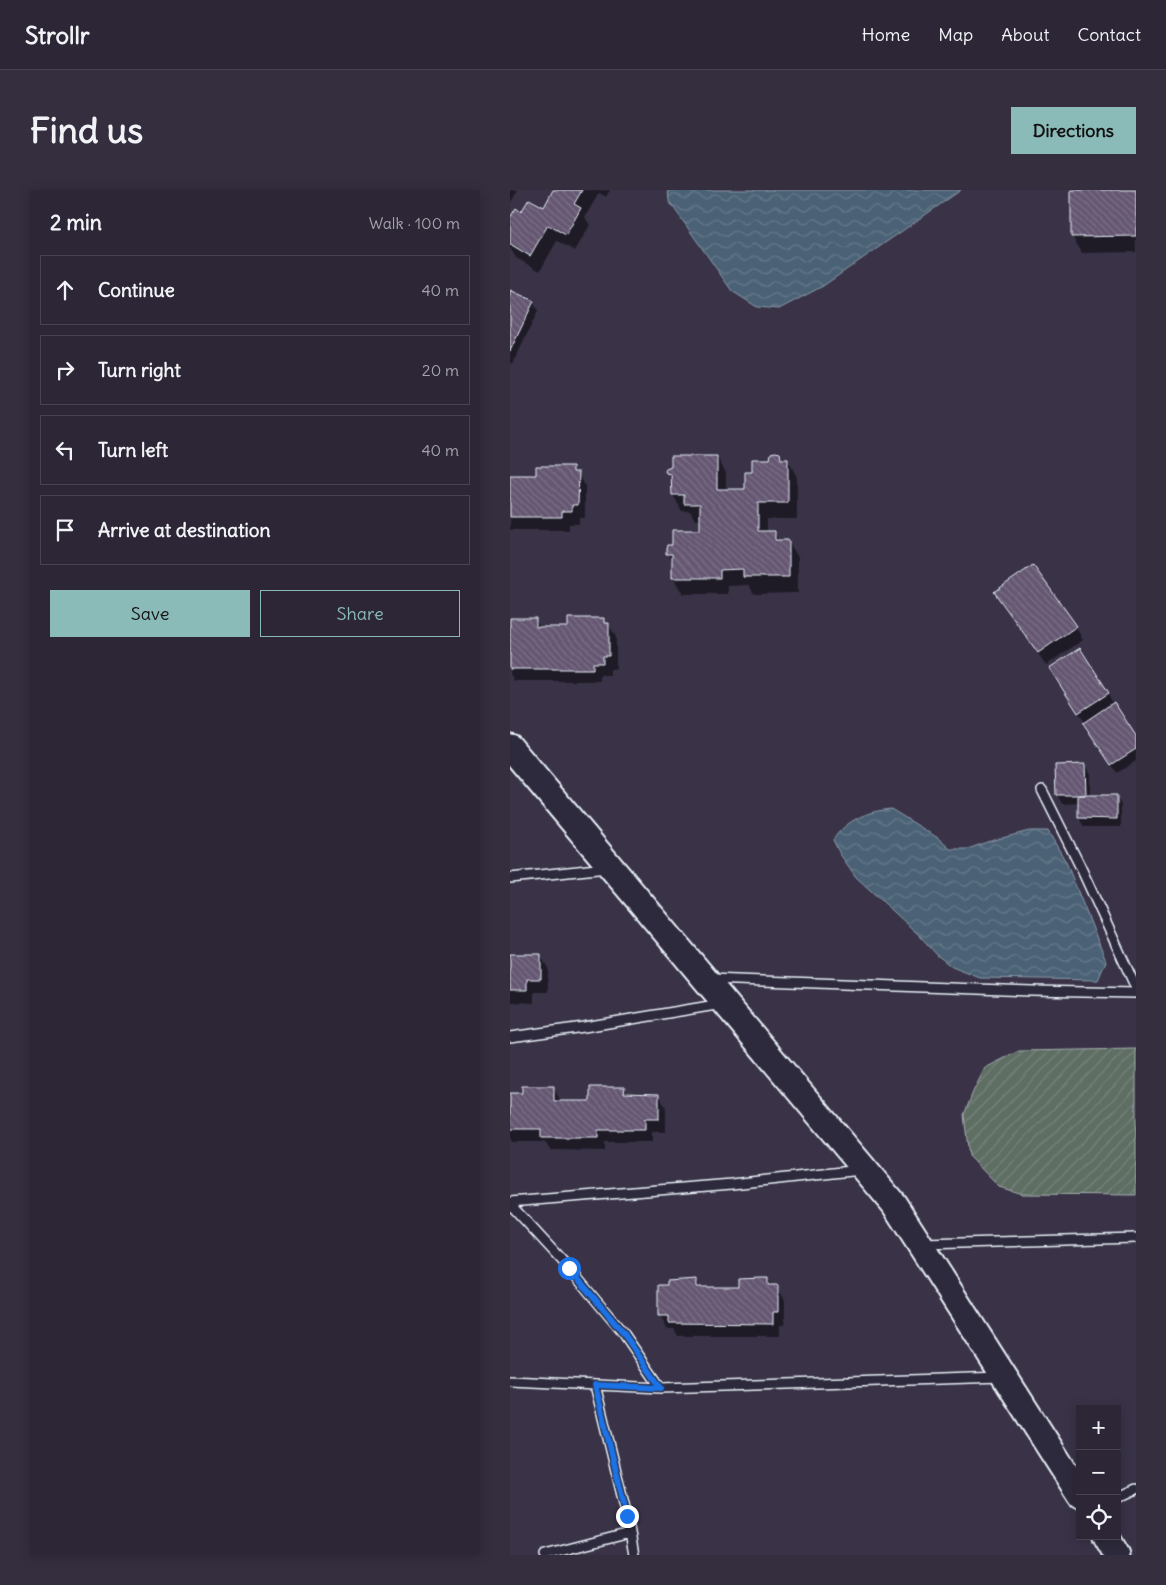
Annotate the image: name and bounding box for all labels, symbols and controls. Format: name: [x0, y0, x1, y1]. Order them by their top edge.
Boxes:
text: Strollr: [25, 20, 90, 50]
text: Home: [862, 23, 910, 46]
text: Map: [938, 23, 973, 46]
text: About: [1001, 23, 1049, 46]
text: Contact: [1077, 23, 1141, 46]
button: Directions: [1011, 107, 1136, 154]
text: Find us: [30, 108, 143, 152]
text: 2 min: [50, 209, 102, 236]
text: Walk · 100 m: [369, 213, 460, 233]
icon: ahead: [51, 276, 79, 304]
text: Continue: [98, 278, 175, 302]
text: 40 m: [421, 280, 459, 300]
icon: right: [51, 356, 79, 384]
text: Turn right: [98, 358, 181, 382]
text: 20 m: [422, 360, 459, 380]
icon: left: [51, 436, 79, 464]
text: Turn left: [98, 438, 168, 462]
text: 40 m: [421, 440, 459, 460]
icon: arrive: [51, 516, 79, 544]
text: Arrive at destination: [98, 518, 271, 542]
button: Save: [50, 590, 250, 637]
button: Share: [260, 590, 460, 637]
route start: [558, 1257, 581, 1280]
map controls: [1076, 1405, 1121, 1540]
button: +: [1076, 1405, 1121, 1450]
button: −: [1076, 1450, 1121, 1495]
button: locate: [1076, 1495, 1121, 1540]
route end: [616, 1505, 639, 1528]

